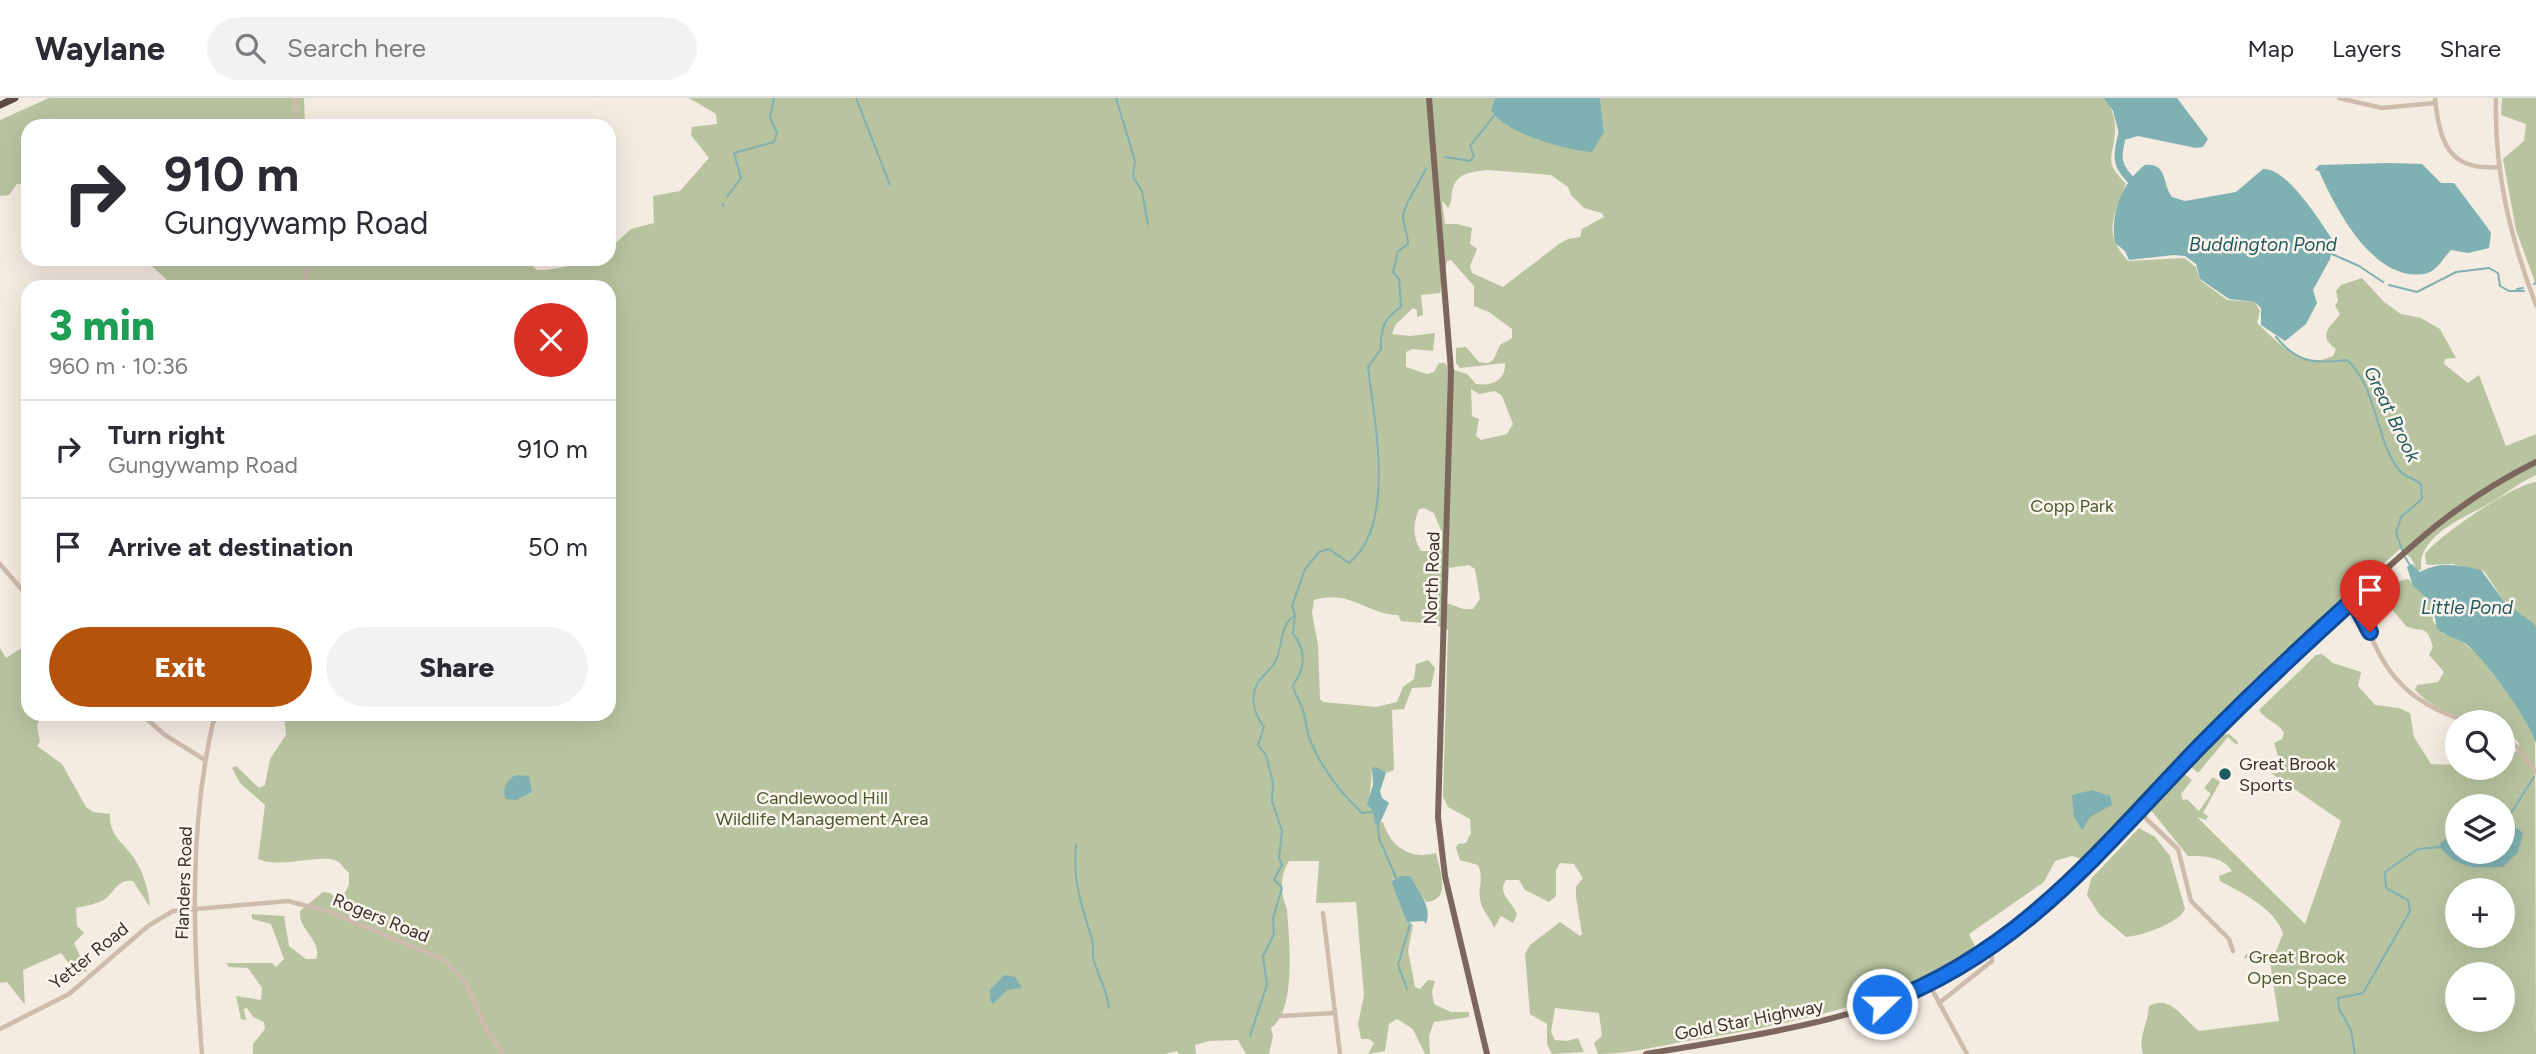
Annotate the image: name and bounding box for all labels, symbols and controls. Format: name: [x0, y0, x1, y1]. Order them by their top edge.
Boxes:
search box: [207, 17, 697, 80]
text: Waylane: [35, 29, 165, 68]
icon: search: [231, 29, 269, 67]
text: Search here: [287, 32, 426, 64]
text: Map: [2247, 34, 2294, 63]
text: Layers: [2332, 34, 2401, 63]
text: Share: [2439, 34, 2501, 63]
text: 910 m: [164, 144, 299, 203]
icon: right: [49, 147, 140, 238]
text: Gungywamp Road: [164, 204, 428, 242]
water label: Buddington Pond: [2189, 233, 2338, 256]
text: 3 min: [49, 300, 155, 351]
button: close: [514, 303, 588, 377]
text: 960 m · 10:36: [49, 352, 188, 380]
water label: Great Brook: [2359, 362, 2425, 466]
text: Turn right: [108, 419, 225, 451]
icon: right: [49, 430, 87, 468]
text: 910 m: [517, 433, 588, 465]
text: Gungywamp Road: [108, 451, 298, 479]
park label: Copp Park: [2030, 495, 2114, 517]
icon: arrive: [49, 528, 87, 566]
text: Arrive at destination: [108, 531, 353, 563]
text: 50 m: [528, 531, 588, 563]
street label: North Road: [1419, 531, 1445, 625]
pin: [2340, 560, 2400, 632]
icon: arrive: [2351, 571, 2389, 609]
water label: Little Pond: [2421, 596, 2514, 619]
button: Exit: [49, 627, 312, 707]
button: Share: [326, 627, 588, 707]
map controls: [2445, 710, 2515, 1032]
button: search: [2445, 710, 2515, 780]
place label: Great Brook Sports: [2239, 753, 2336, 796]
marker: Great Brook Sports: [2217, 766, 2233, 782]
park label: Candlewood Hill Wildlife Management Area: [716, 787, 928, 830]
button: layers: [2445, 794, 2515, 864]
street label: Flanders Road: [171, 826, 197, 940]
button: +: [2445, 878, 2515, 948]
street label: Rogers Road: [329, 889, 433, 947]
street label: Yetter Road: [45, 918, 133, 994]
park label: Great Brook Open Space: [2247, 946, 2347, 989]
button: −: [2445, 962, 2515, 1032]
position arrow: [1845, 967, 1919, 1041]
street label: Gold Star Highway: [1673, 995, 1826, 1045]

